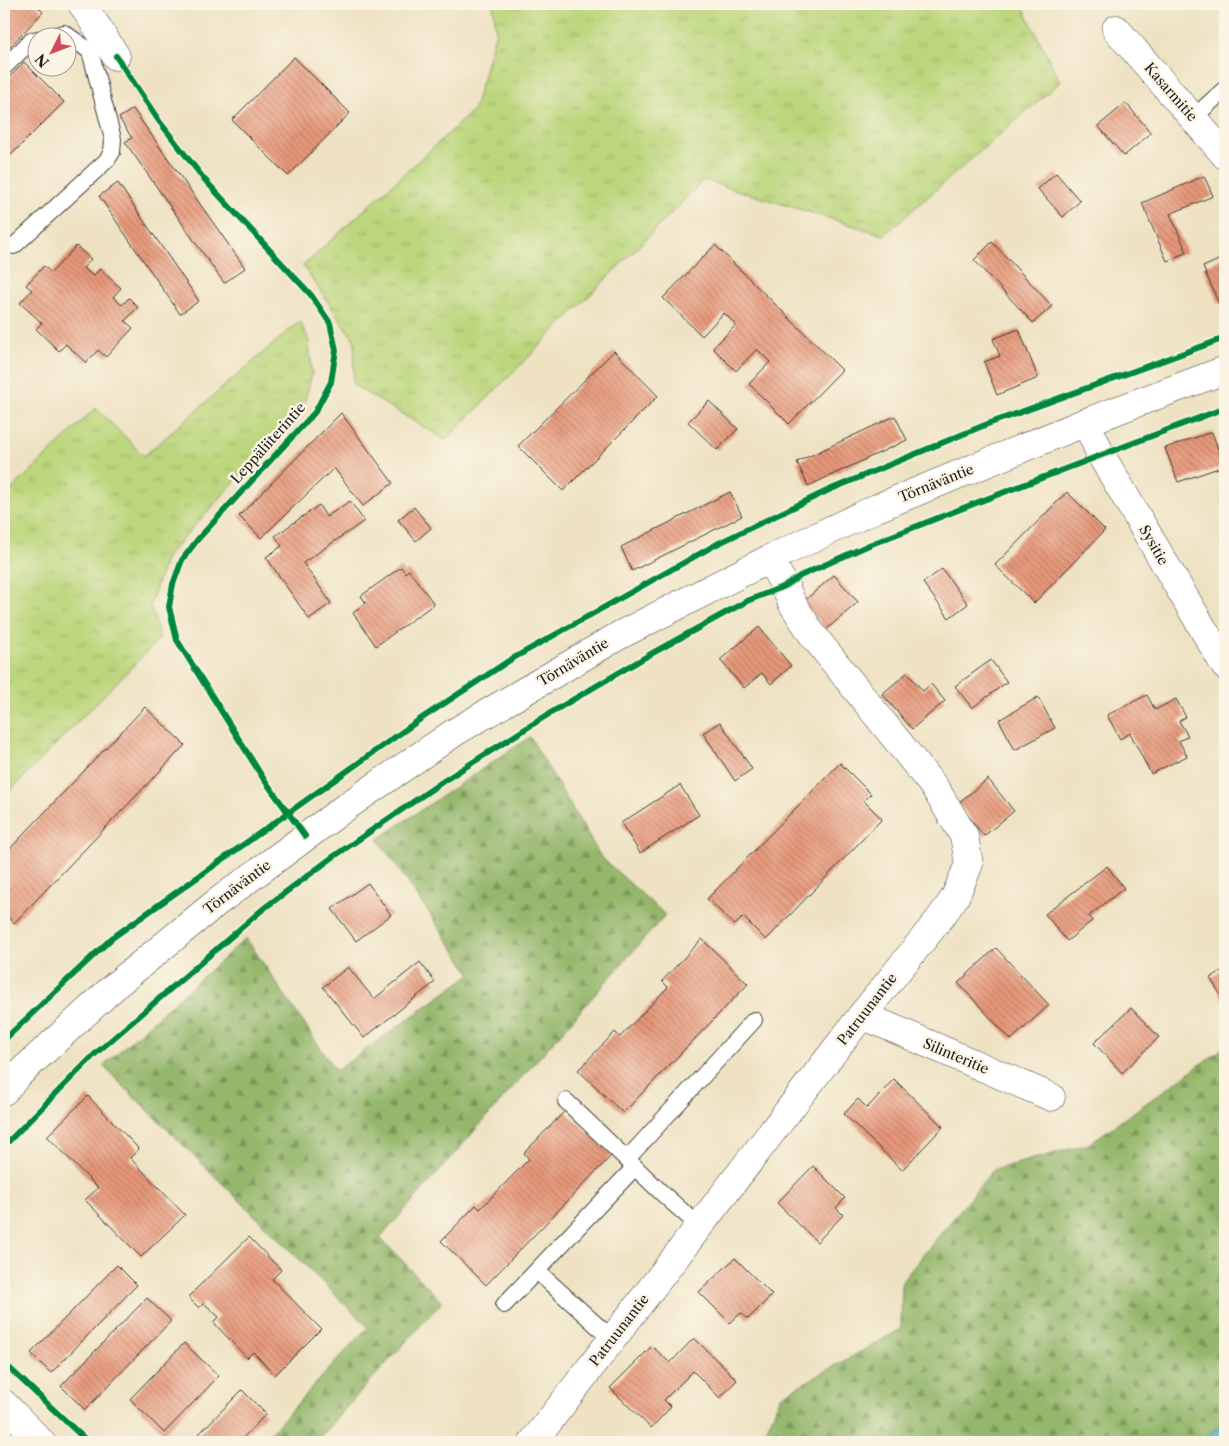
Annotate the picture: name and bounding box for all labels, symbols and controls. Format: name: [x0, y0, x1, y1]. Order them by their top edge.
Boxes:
north arrow: [28, 28, 78, 78]
text: N: [32, 50, 53, 71]
street label: Kasarmitie: [1141, 59, 1202, 125]
street label: Leppäliiterintie: [227, 399, 309, 487]
street label: Törnäväntie: [896, 460, 976, 506]
street label: Sysitie: [1135, 522, 1173, 568]
street label: Törnäväntie: [534, 634, 612, 690]
street label: Törnäväntie: [200, 856, 274, 918]
street label: Patruunantie: [833, 969, 901, 1049]
street label: Silinteritie: [920, 1034, 992, 1078]
street label: Patruunantie: [585, 1290, 653, 1370]

